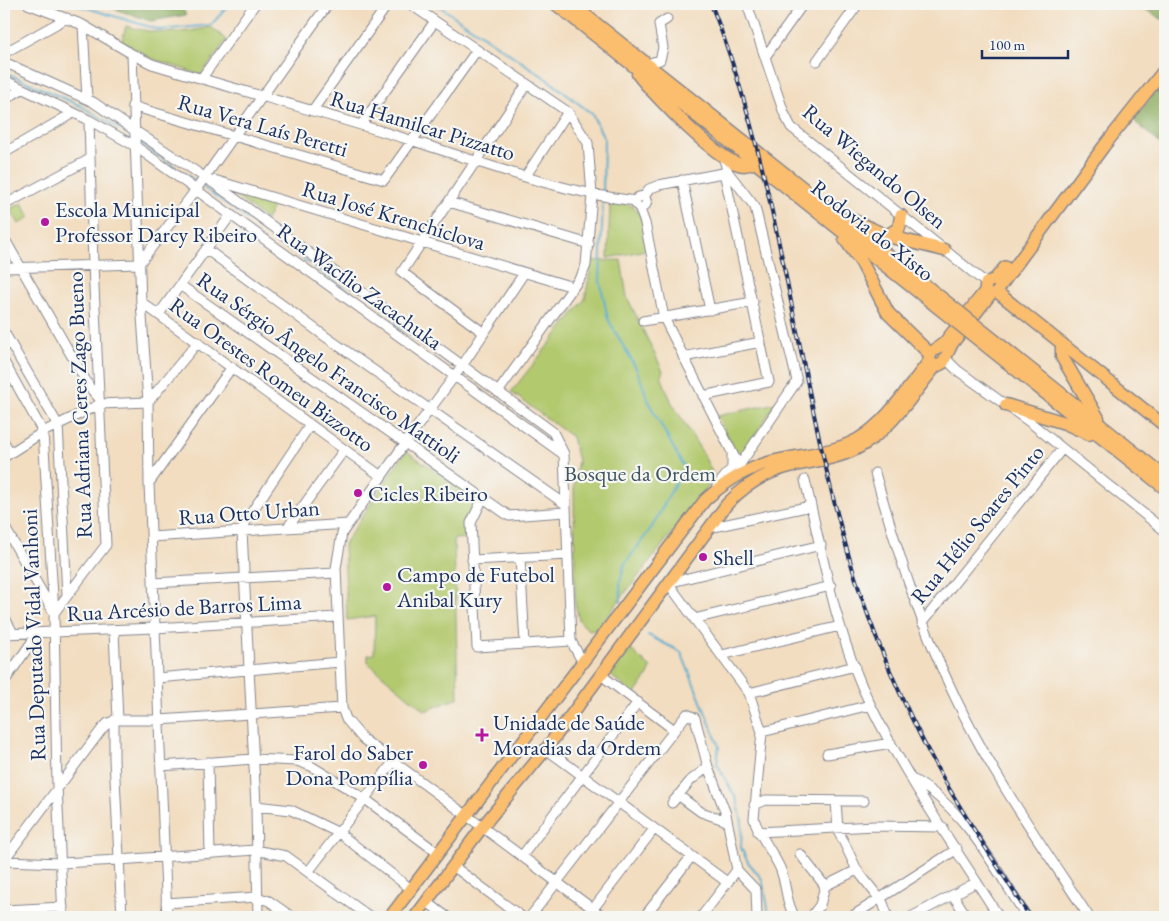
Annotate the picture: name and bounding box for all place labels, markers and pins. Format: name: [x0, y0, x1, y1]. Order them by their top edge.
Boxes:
place label: Escola Municipal Professor Darcy Ribeiro: [55, 195, 257, 249]
marker: Escola Municipal Professor Darcy Ribeiro: [39, 216, 51, 228]
place label: Cicles Ribeiro: [368, 479, 488, 508]
marker: Cicles Ribeiro: [352, 487, 364, 499]
place label: Shell: [713, 543, 754, 572]
marker: Shell: [697, 551, 709, 563]
place label: Campo de Futebol Anibal Kury: [396, 560, 555, 614]
marker: Campo de Futebol Anibal Kury: [381, 581, 393, 593]
place label: Unidade de Saúde Moradias da Ordem: [493, 708, 661, 762]
marker: Unidade de Saúde Moradias da Ordem: [475, 728, 489, 742]
place label: Farol do Saber Dona Pompília: [285, 738, 414, 792]
marker: Farol do Saber Dona Pompília: [417, 759, 429, 771]

